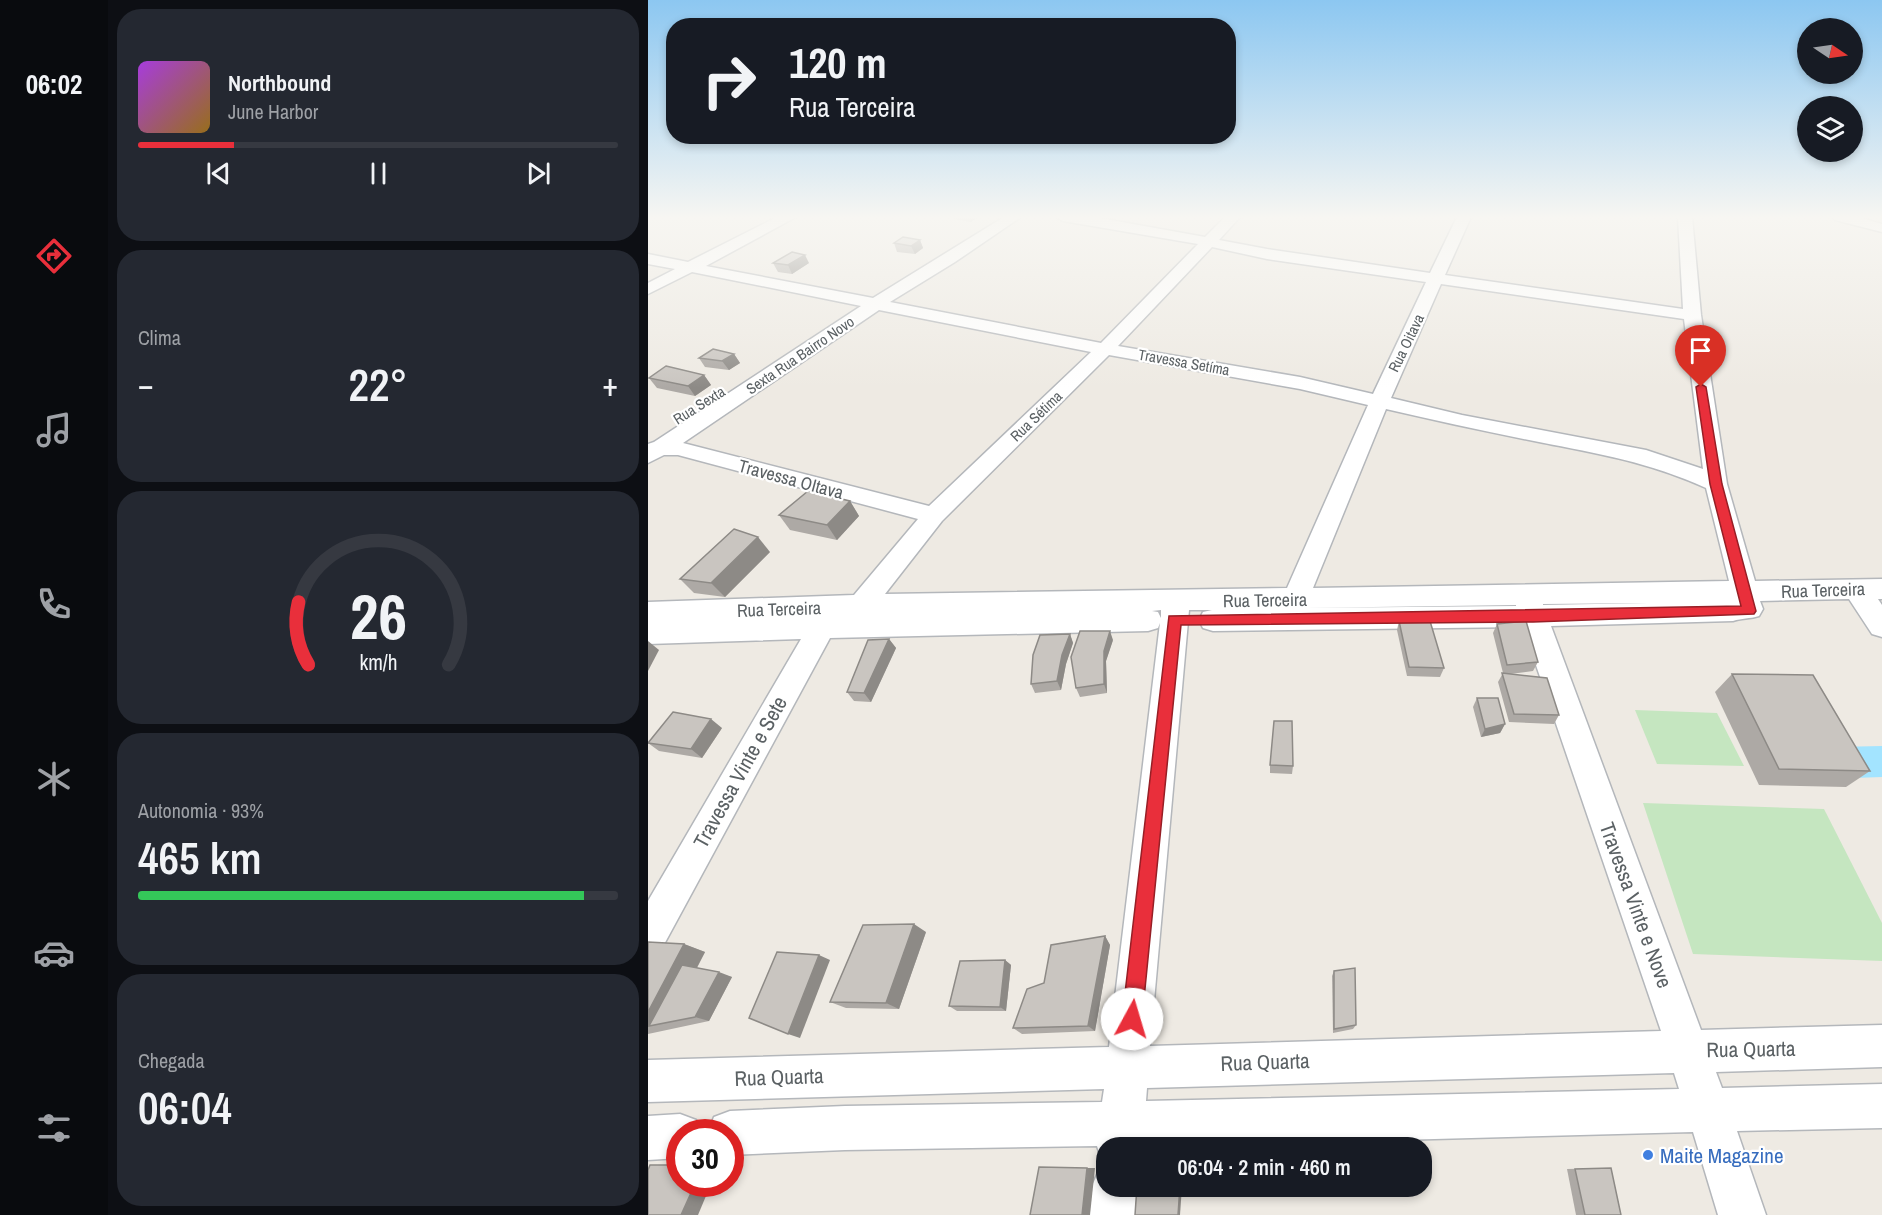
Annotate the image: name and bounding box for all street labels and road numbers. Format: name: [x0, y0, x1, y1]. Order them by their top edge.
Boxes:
street label: Rua Oitava: [1383, 310, 1429, 376]
street label: Sexta Rua Bairro Novo: [742, 311, 858, 399]
street label: Travessa Setíma: [1137, 344, 1232, 380]
street label: Rua Sexta: [669, 381, 729, 429]
street label: Rua Sétima: [1005, 386, 1067, 446]
street label: Travessa OItava: [736, 453, 846, 505]
street label: Rua Terceira: [1780, 576, 1866, 604]
street label: Rua Terceira: [1223, 587, 1307, 613]
street label: Rua Terceira: [736, 595, 822, 623]
street label: Travessa Vinte e Sete: [686, 691, 794, 853]
street label: Travessa Vinte e Nove: [1593, 818, 1679, 992]
street label: Rua Quarta: [1706, 1034, 1796, 1064]
street label: Rua Quarta: [1220, 1046, 1310, 1078]
street label: Rua Quarta: [734, 1061, 824, 1093]

